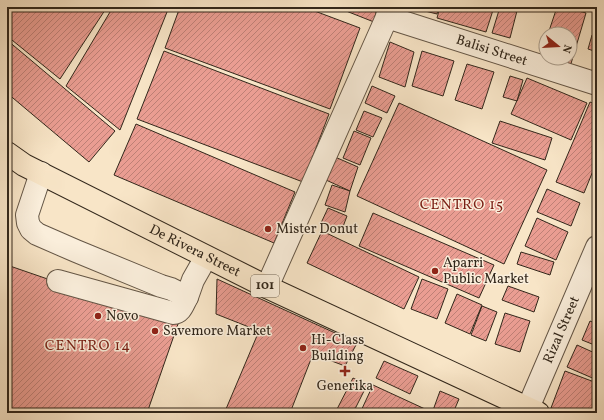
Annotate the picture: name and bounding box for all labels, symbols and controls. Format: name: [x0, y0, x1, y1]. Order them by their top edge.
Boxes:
north arrow: [538, 26, 578, 66]
street label: Balisi Street: [454, 30, 530, 71]
text: N: [558, 43, 574, 55]
district label: CENTRO 15: [420, 195, 504, 216]
street label: De Rivera Street: [146, 220, 244, 282]
place label: Mister Donut: [276, 220, 358, 239]
marker: Mister Donut: [263, 224, 273, 234]
place label: Aparri Public Market: [443, 254, 529, 289]
marker: Aparri Public Market: [430, 266, 440, 276]
road number: 101: [251, 275, 279, 297]
street label: Rizal Street: [539, 293, 584, 366]
place label: Novo: [106, 307, 138, 326]
marker: Novo: [93, 311, 103, 321]
place label: Savemore Market: [163, 322, 271, 341]
marker: Savemore Market: [150, 326, 160, 336]
place label: Hi-Class Building: [311, 331, 364, 366]
district label: CENTRO 14: [45, 336, 131, 357]
marker: Hi-Class Building: [298, 343, 308, 353]
marker: Generika: [340, 366, 350, 376]
place label: Generika: [317, 377, 373, 396]

